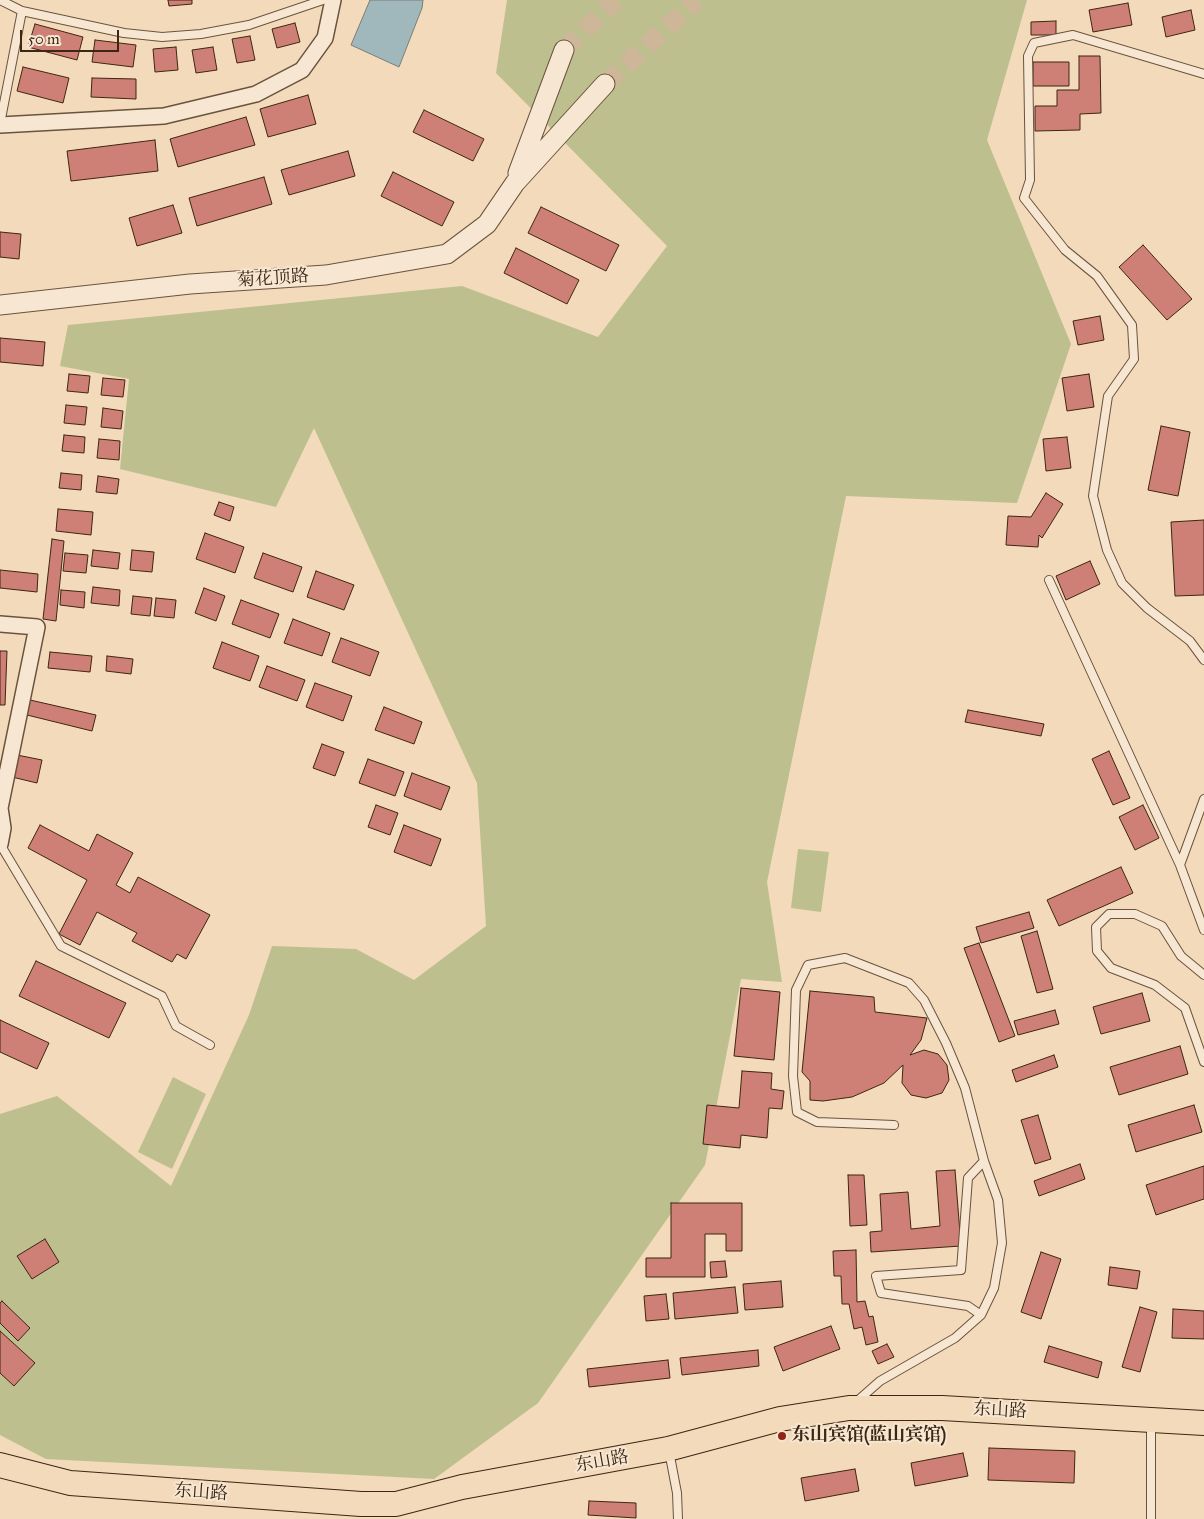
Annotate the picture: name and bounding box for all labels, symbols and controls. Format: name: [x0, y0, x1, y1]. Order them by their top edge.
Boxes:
scale bar: [22, 20, 121, 52]
text: 50 m: [28, 30, 60, 48]
street label: 菊花顶路: [236, 266, 310, 292]
street label: 东山路: [972, 1399, 1028, 1423]
place label: 东山宾馆(蓝山宾馆): [792, 1425, 946, 1447]
marker: 东山宾馆(蓝山宾馆): [776, 1430, 788, 1442]
street label: 东山路: [574, 1447, 630, 1477]
street label: 东山路: [173, 1480, 229, 1506]

